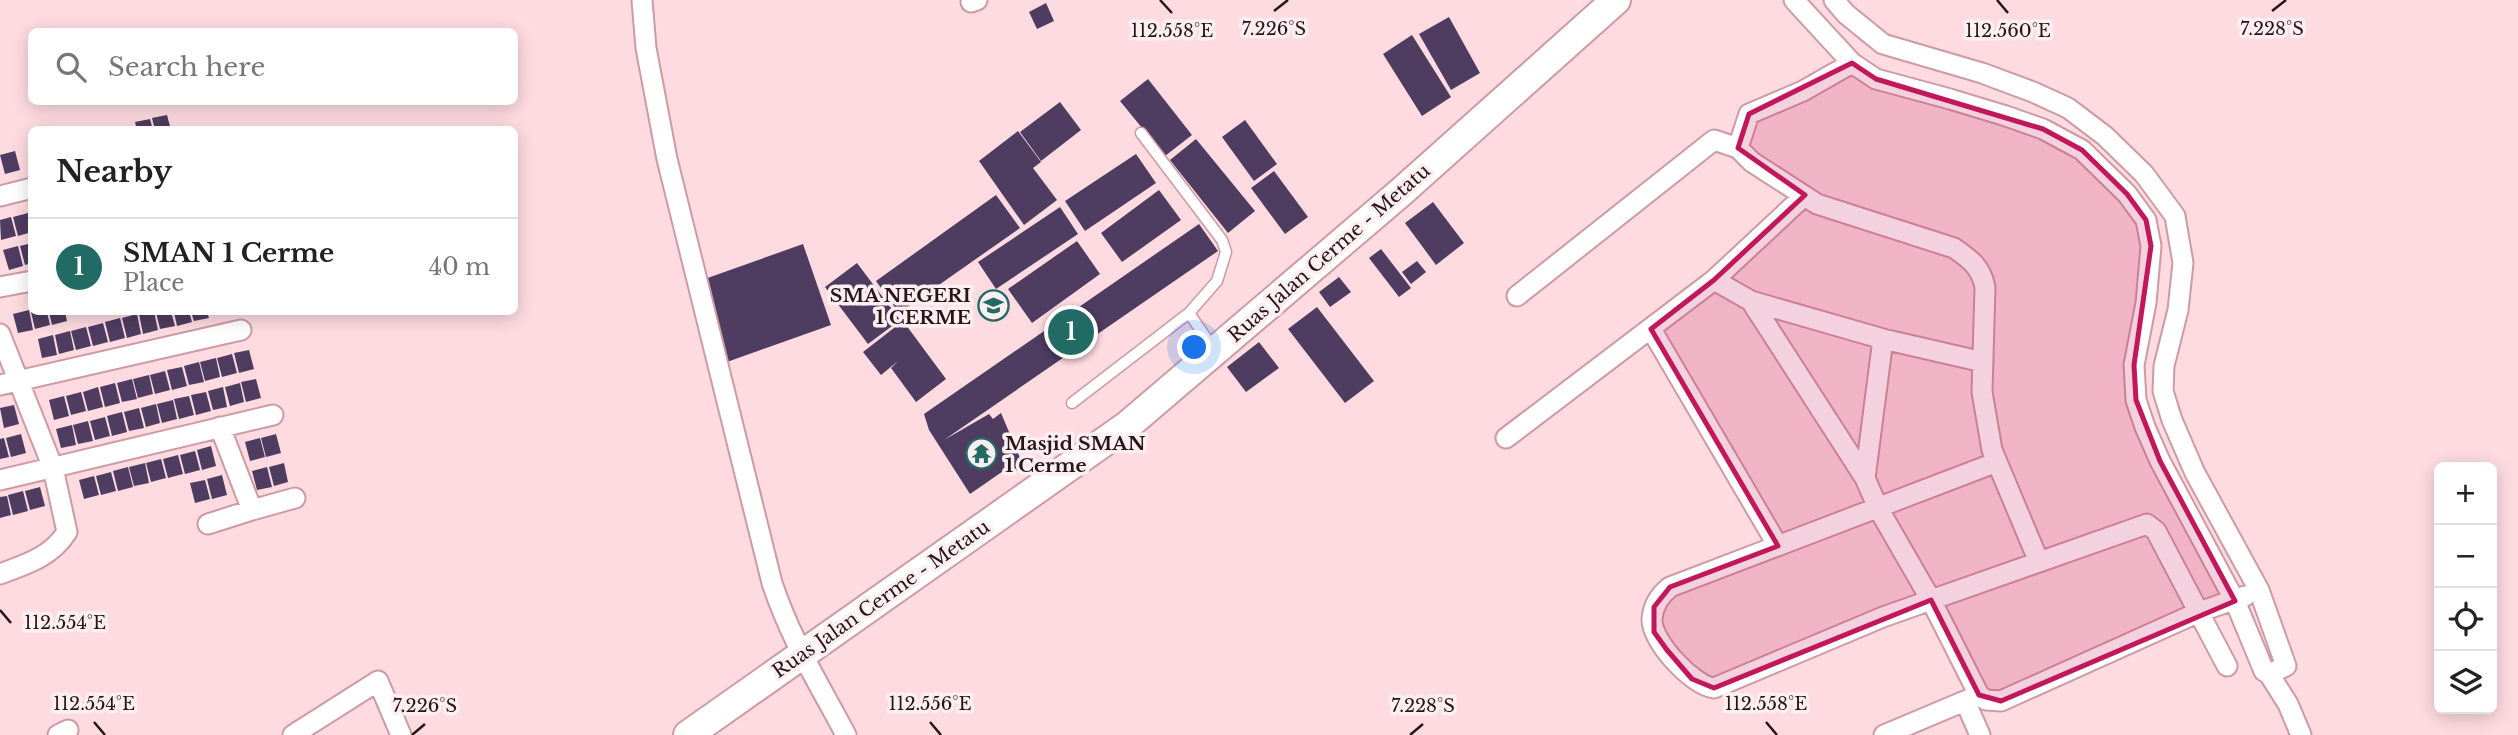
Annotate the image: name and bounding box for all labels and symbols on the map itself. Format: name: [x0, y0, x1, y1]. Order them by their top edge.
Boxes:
text: 7.226°S: [1242, 18, 1306, 40]
text: 7.228°S: [2240, 18, 2304, 40]
text: 112.558°E: [1131, 20, 1213, 42]
text: 112.560°E: [1965, 20, 2051, 42]
street label: Ruas Jalan Cerme - Metatu: [1223, 159, 1435, 347]
place label: SMA NEGERI 1 CERME: [830, 284, 971, 329]
school or university icon: SMA NEGERI 1 CERME: [977, 289, 1011, 323]
pin: 1: [1048, 306, 1094, 358]
your location: [1177, 330, 1211, 364]
place label: Masjid SMAN 1 Cerme: [1005, 432, 1146, 477]
temple icon: Masjid SMAN 1 Cerme: [965, 437, 999, 471]
street label: Ruas Jalan Cerme - Metatu: [768, 515, 994, 683]
text: 112.554°E: [24, 612, 106, 634]
text: 112.554°E: [53, 693, 135, 715]
text: 112.556°E: [888, 693, 972, 715]
text: 112.558°E: [1725, 693, 1807, 715]
text: 7.226°S: [393, 695, 457, 717]
text: 7.228°S: [1391, 695, 1455, 717]

